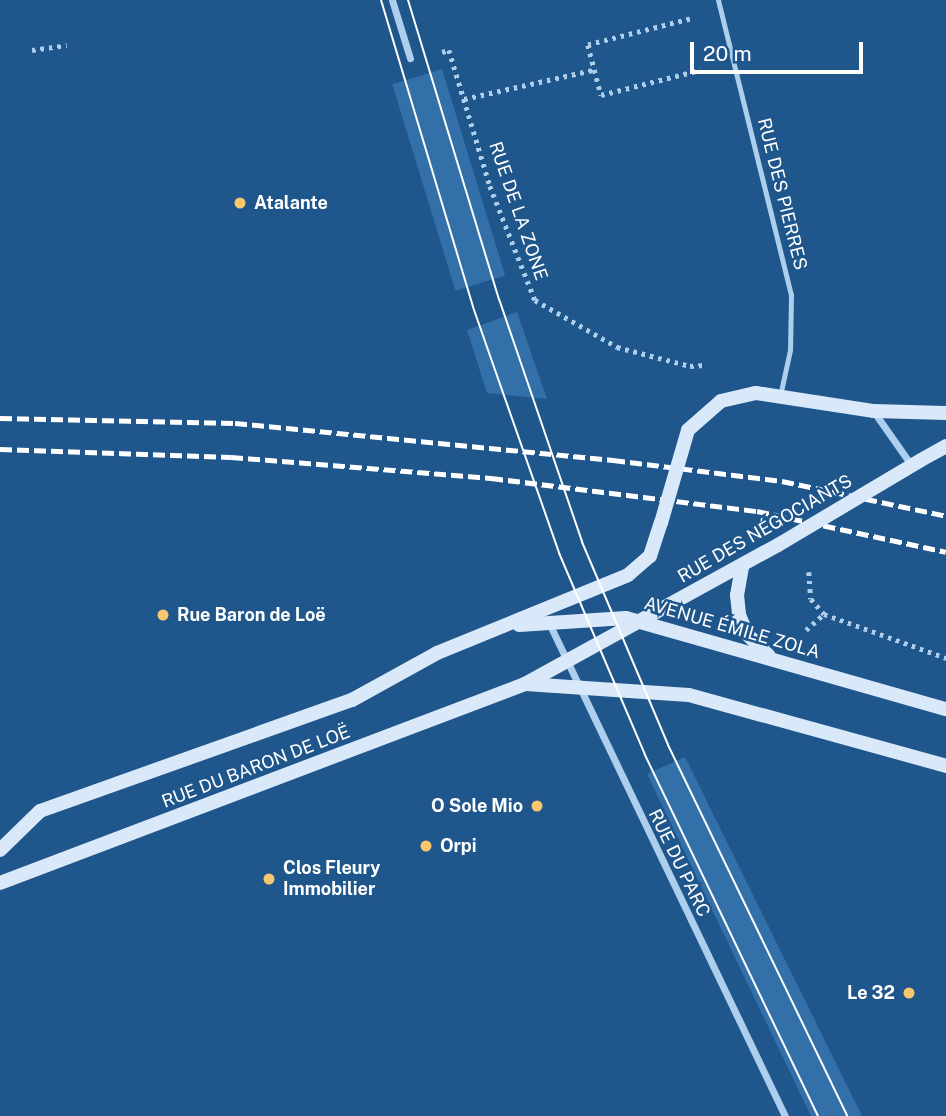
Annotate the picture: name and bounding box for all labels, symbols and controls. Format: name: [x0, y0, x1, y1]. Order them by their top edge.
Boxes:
scale bar: [694, 28, 867, 72]
text: 20 m: [703, 41, 752, 66]
street label: RUE DES PIERRES: [753, 116, 811, 272]
street label: RUE DE LA ZONE: [484, 139, 552, 283]
place label: Atalante: [254, 192, 328, 214]
marker: Atalante: [232, 195, 248, 211]
street label: RUE DES NÉGOCIANTS: [674, 470, 856, 588]
street label: AVENUE ÉMILE ZOLA: [641, 593, 823, 663]
place label: Rue Baron de Loë: [177, 604, 326, 626]
marker: Rue Baron de Loë: [155, 607, 171, 623]
street label: RUE DU BARON DE LOË: [159, 721, 353, 813]
place label: O Sole Mio: [431, 795, 523, 817]
marker: O Sole Mio: [529, 798, 545, 814]
street label: RUE DU PARC: [644, 806, 714, 920]
place label: Orpi: [440, 835, 477, 857]
marker: Orpi: [418, 838, 434, 854]
place label: Clos Fleury Immobilier: [283, 858, 380, 900]
marker: Clos Fleury Immobilier: [261, 871, 277, 887]
place label: Le 32: [847, 982, 895, 1004]
marker: Le 32: [901, 985, 917, 1001]

